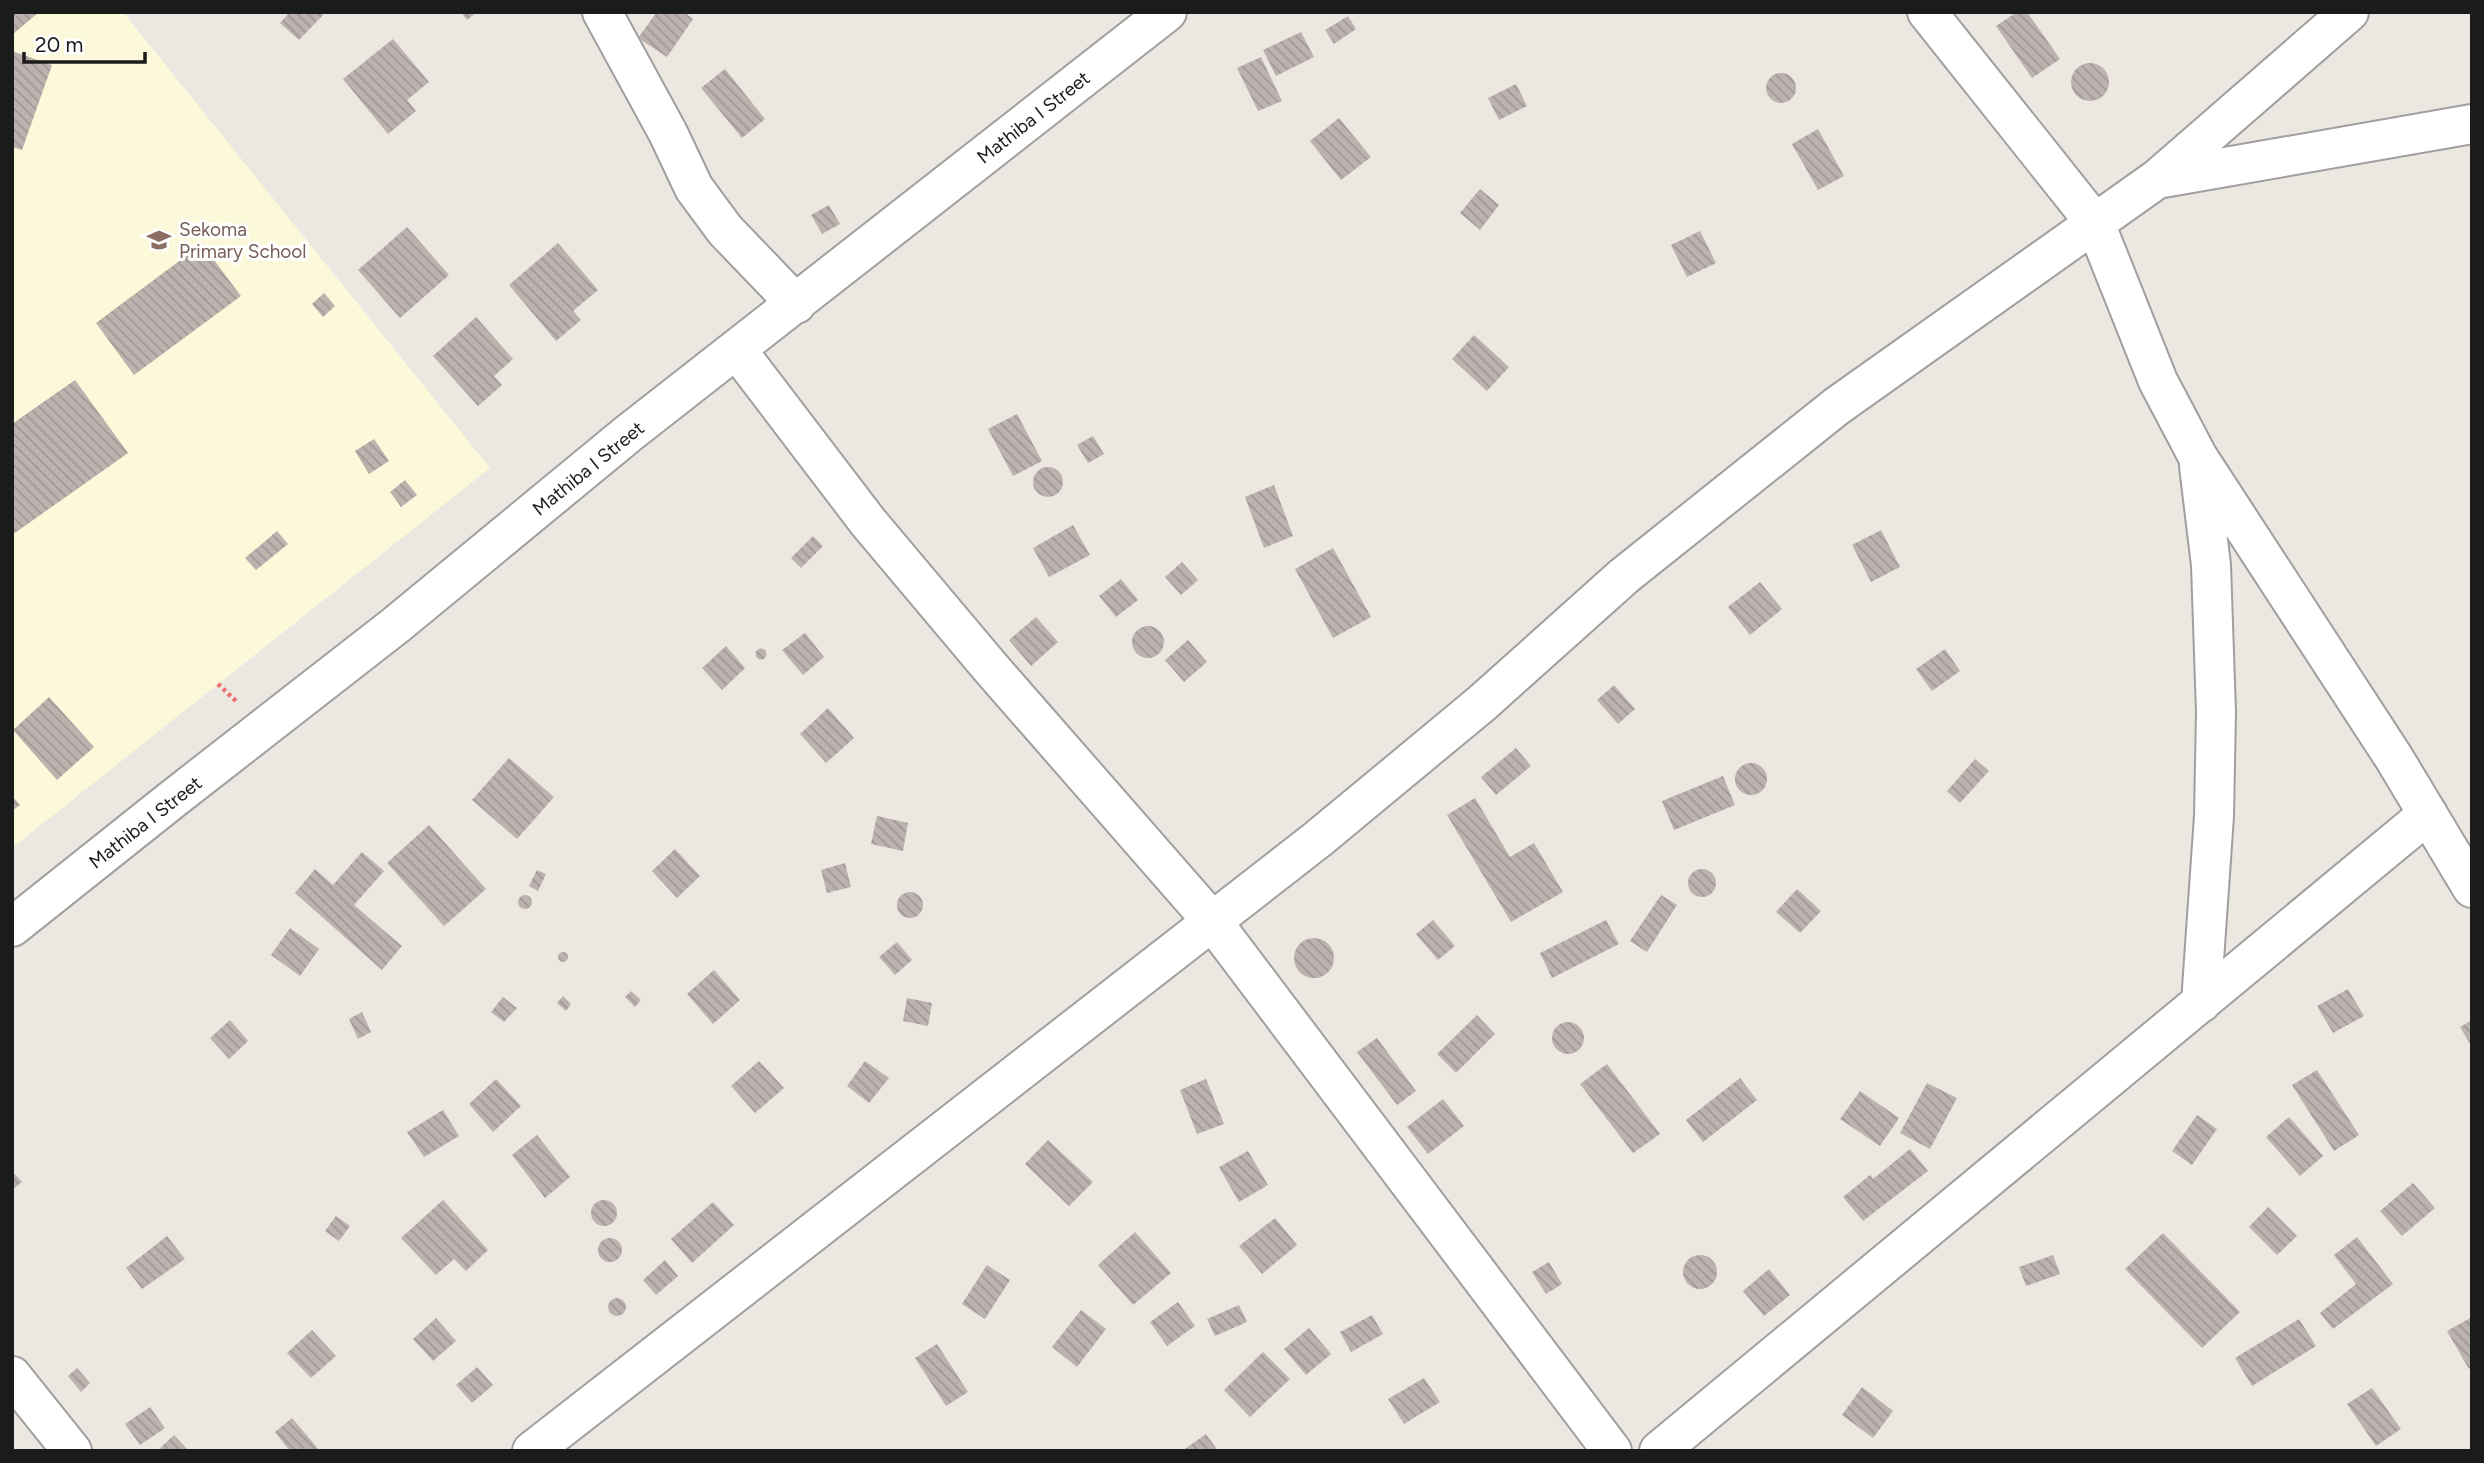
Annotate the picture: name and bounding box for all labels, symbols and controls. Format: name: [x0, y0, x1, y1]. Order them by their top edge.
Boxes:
scale bar: [24, 21, 145, 65]
text: 20 m: [35, 32, 83, 57]
street label: Mathiba I Street: [972, 66, 1094, 168]
place label: Sekoma Primary School: [179, 218, 307, 263]
school or university icon: Sekoma Primary School: [145, 226, 173, 254]
street label: Mathiba I Street: [528, 416, 649, 520]
street label: Mathiba I Street: [84, 771, 206, 873]

